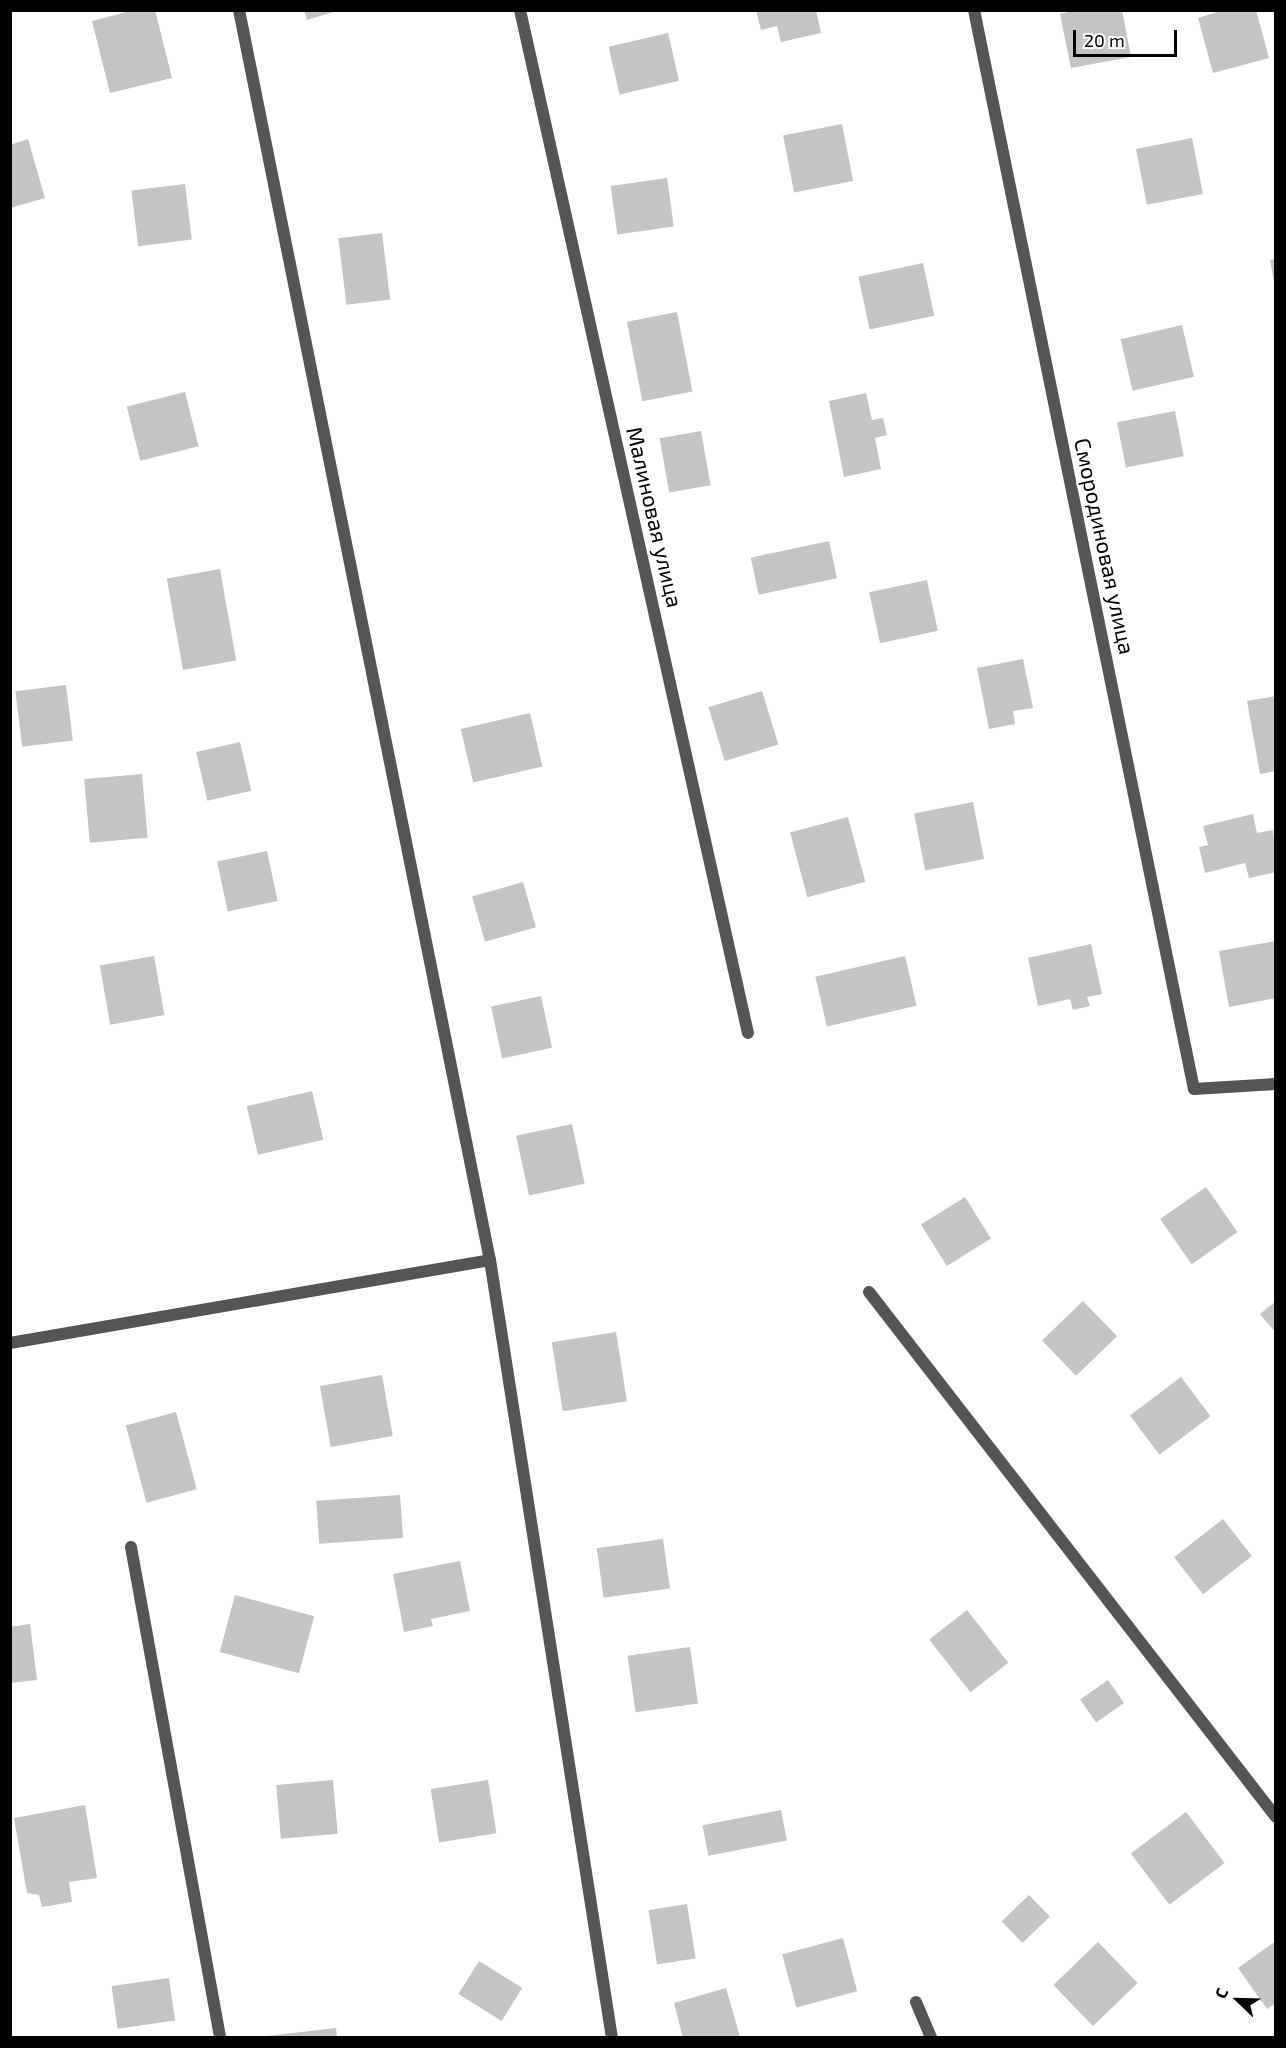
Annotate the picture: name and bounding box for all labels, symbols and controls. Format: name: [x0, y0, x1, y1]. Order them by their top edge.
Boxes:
scale bar: [1076, 18, 1180, 56]
text: 20 m: [1084, 29, 1125, 51]
street label: Малиновая улица: [621, 424, 689, 610]
street label: Смородиновая улица: [1069, 435, 1141, 657]
north arrow: [1208, 1970, 1268, 2030]
text: С: [1210, 1985, 1232, 2001]

